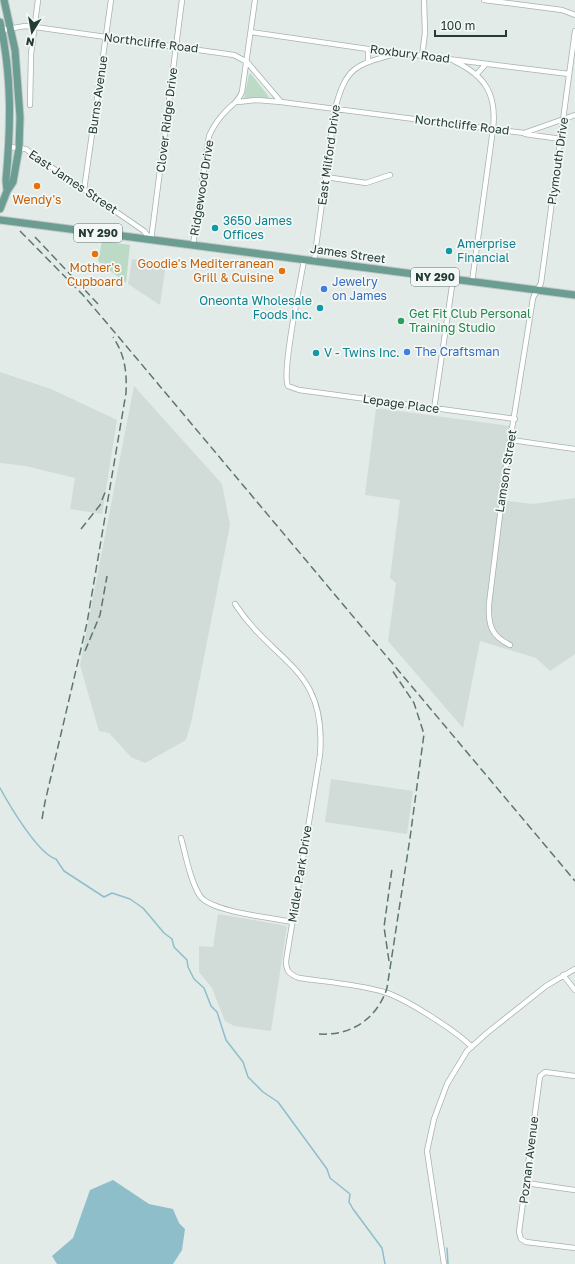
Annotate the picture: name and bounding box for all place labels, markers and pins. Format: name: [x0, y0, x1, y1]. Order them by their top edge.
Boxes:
marker: Wendy's: [32, 181, 42, 191]
place label: Wendy's: [13, 192, 61, 207]
place label: 3650 James Offices: [223, 213, 292, 242]
marker: 3650 James Offices: [210, 223, 220, 233]
place label: Amerprise Financial: [457, 236, 516, 265]
marker: Amerprise Financial: [444, 246, 454, 256]
marker: Mother's Cupboard: [90, 249, 100, 259]
place label: Goodie's Mediterranean Grill & Cuisine: [138, 256, 274, 285]
place label: Mother's Cupboard: [67, 260, 123, 289]
marker: Goodie's Mediterranean Grill & Cuisine: [277, 266, 287, 276]
place label: Jewelry on James: [332, 274, 387, 303]
marker: Jewelry on James: [319, 284, 329, 294]
place label: Oneonta Wholesale Foods Inc.: [199, 293, 312, 322]
marker: Oneonta Wholesale Foods Inc.: [315, 303, 325, 313]
place label: Get Fit Club Personal Training Studio: [409, 306, 531, 335]
marker: Get Fit Club Personal Training Studio: [396, 316, 406, 326]
place label: The Craftsman: [415, 344, 500, 359]
place label: V - Twins Inc.: [324, 345, 400, 360]
marker: The Craftsman: [402, 347, 412, 357]
marker: V - Twins Inc.: [311, 348, 321, 358]

